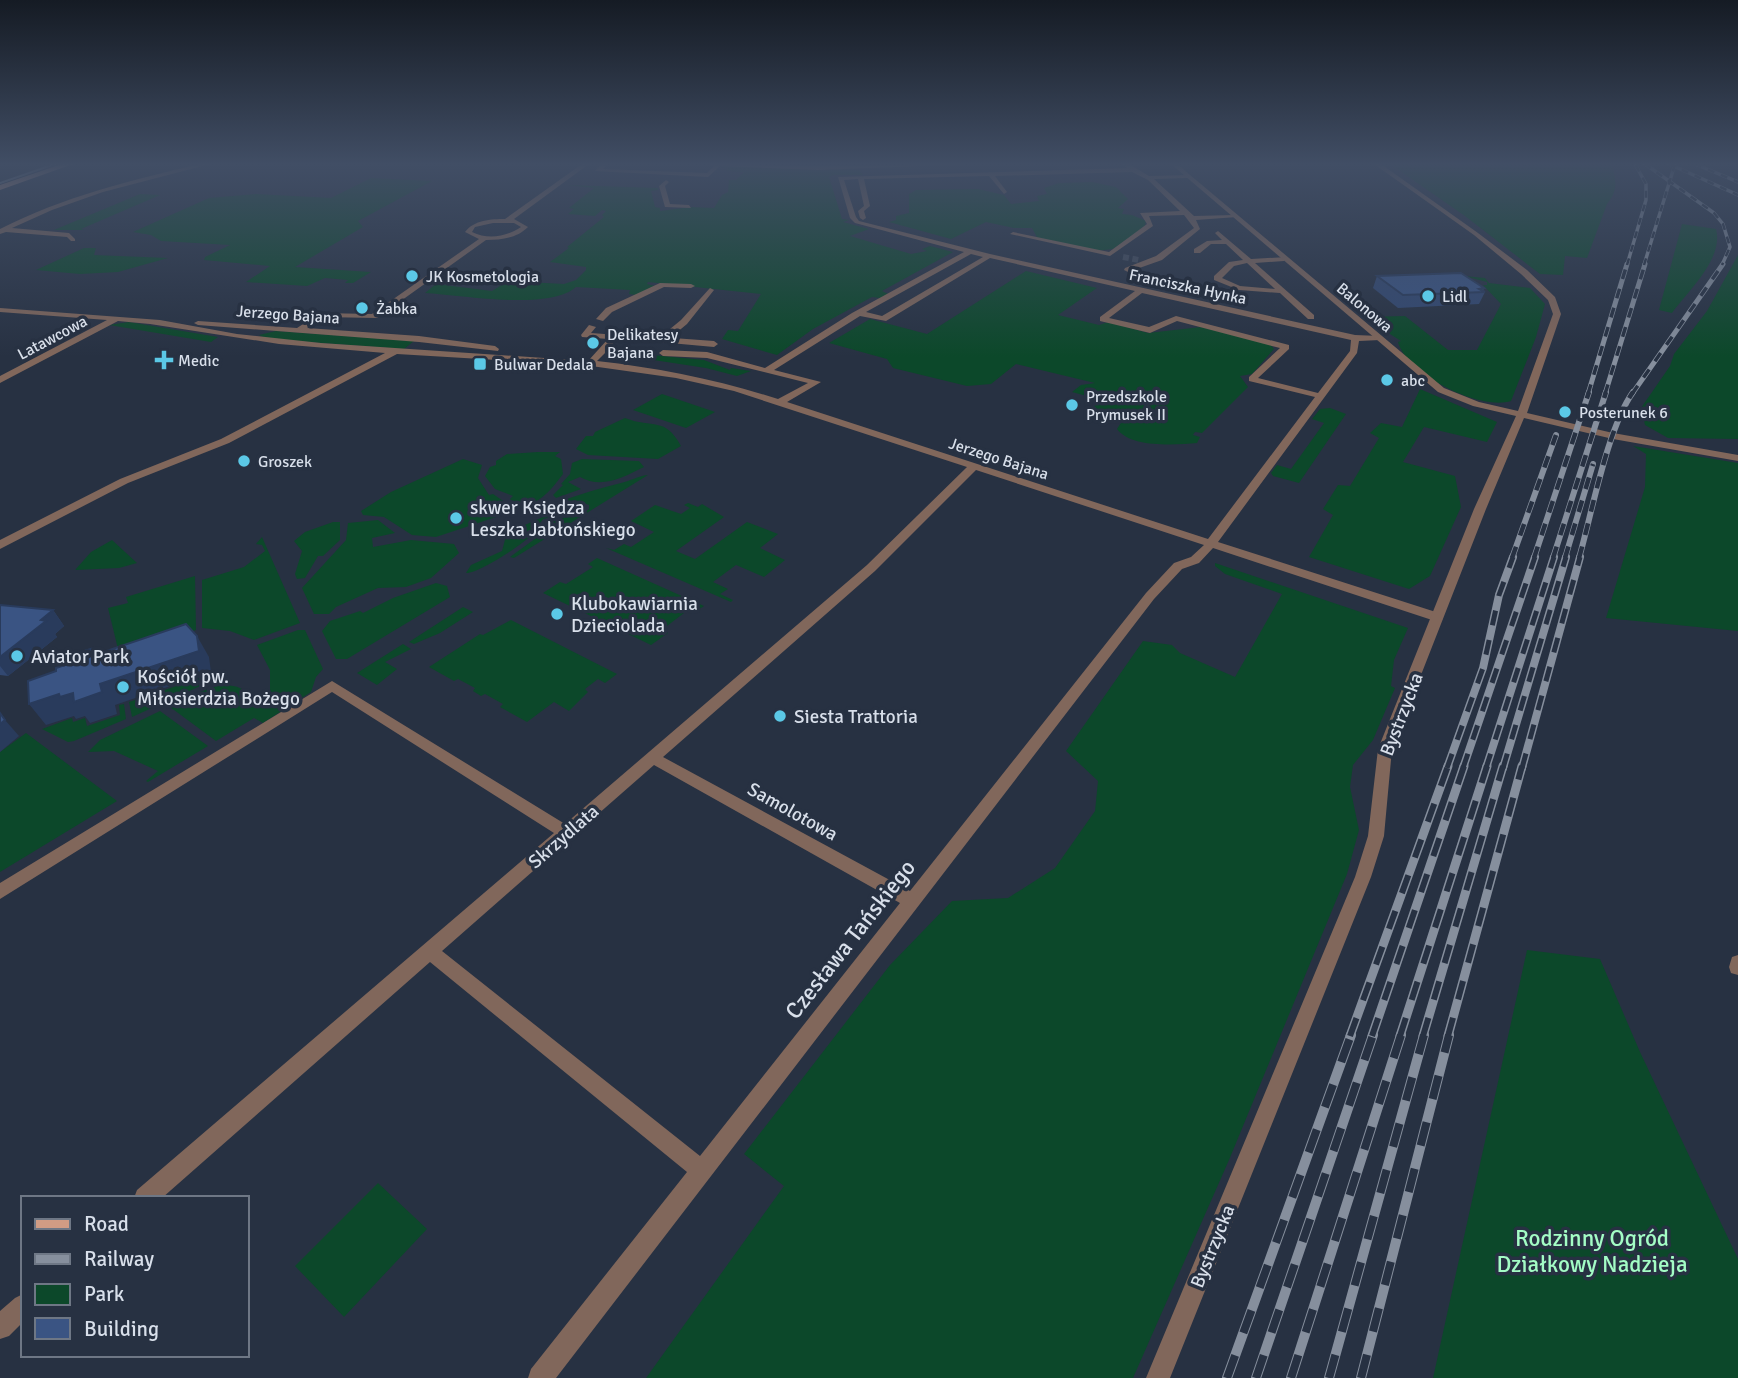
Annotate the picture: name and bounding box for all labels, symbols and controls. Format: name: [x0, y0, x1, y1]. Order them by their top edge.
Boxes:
street label: Franciszka Hynka: [1127, 265, 1248, 309]
place label: JK Kosmetologia: [426, 267, 539, 287]
marker: JK Kosmetologia: [404, 268, 420, 284]
street label: Balonowa: [1332, 279, 1396, 337]
place label: Lidl: [1442, 287, 1468, 307]
marker: Lidl: [1420, 288, 1436, 304]
place label: Żabka: [376, 299, 417, 319]
marker: Żabka: [354, 300, 370, 316]
street label: Jerzego Bajana: [236, 301, 340, 329]
street label: Latawcowa: [14, 311, 91, 365]
place label: Delikatesy Bajana: [607, 325, 679, 363]
marker: Delikatesy Bajana: [585, 335, 601, 351]
place label: Medic: [178, 351, 219, 371]
marker: Medic: [156, 352, 172, 368]
place label: Bulwar Dedala: [494, 355, 594, 375]
marker: Bulwar Dedala: [472, 356, 488, 372]
place label: abc: [1401, 371, 1425, 391]
marker: abc: [1379, 372, 1395, 388]
place label: Przedszkole Prymusek II: [1086, 387, 1167, 425]
marker: Przedszkole Prymusek II: [1064, 397, 1080, 413]
place label: Posterunek 6: [1579, 403, 1668, 423]
marker: Posterunek 6: [1557, 404, 1573, 420]
street label: Jerzego Bajana: [946, 433, 1051, 484]
place label: Groszek: [258, 452, 312, 472]
marker: Groszek: [236, 453, 252, 469]
place label: skwer Księdza Leszka Jabłońskiego: [470, 496, 636, 542]
marker: skwer Księdza Leszka Jabłońskiego: [448, 510, 464, 526]
place label: Klubokawiarnia Dzieciolada: [571, 592, 698, 638]
marker: Klubokawiarnia Dzieciolada: [549, 606, 565, 622]
place label: Aviator Park: [31, 645, 130, 669]
marker: Aviator Park: [9, 648, 25, 664]
place label: Kościół pw. Miłosierdzia Bożego: [137, 665, 300, 711]
street label: Bystrzycka: [1375, 669, 1429, 759]
marker: Kościół pw. Miłosierdzia Bożego: [115, 679, 131, 695]
place label: Siesta Trattoria: [794, 705, 918, 729]
marker: Siesta Trattoria: [772, 708, 788, 724]
street label: Samolotowa: [743, 777, 842, 847]
street label: Skrzydlata: [523, 800, 604, 874]
street label: Czesława Tańskiego: [779, 854, 922, 1025]
legend: [21, 1196, 248, 1357]
street label: Bystrzycka: [1185, 1201, 1240, 1291]
text: Road: [84, 1211, 129, 1237]
park label: Rodzinny Ogród Działkowy Nadzieja: [1496, 1224, 1688, 1279]
text: Railway: [84, 1246, 154, 1272]
text: Park: [84, 1281, 125, 1307]
text: Building: [84, 1316, 159, 1342]

